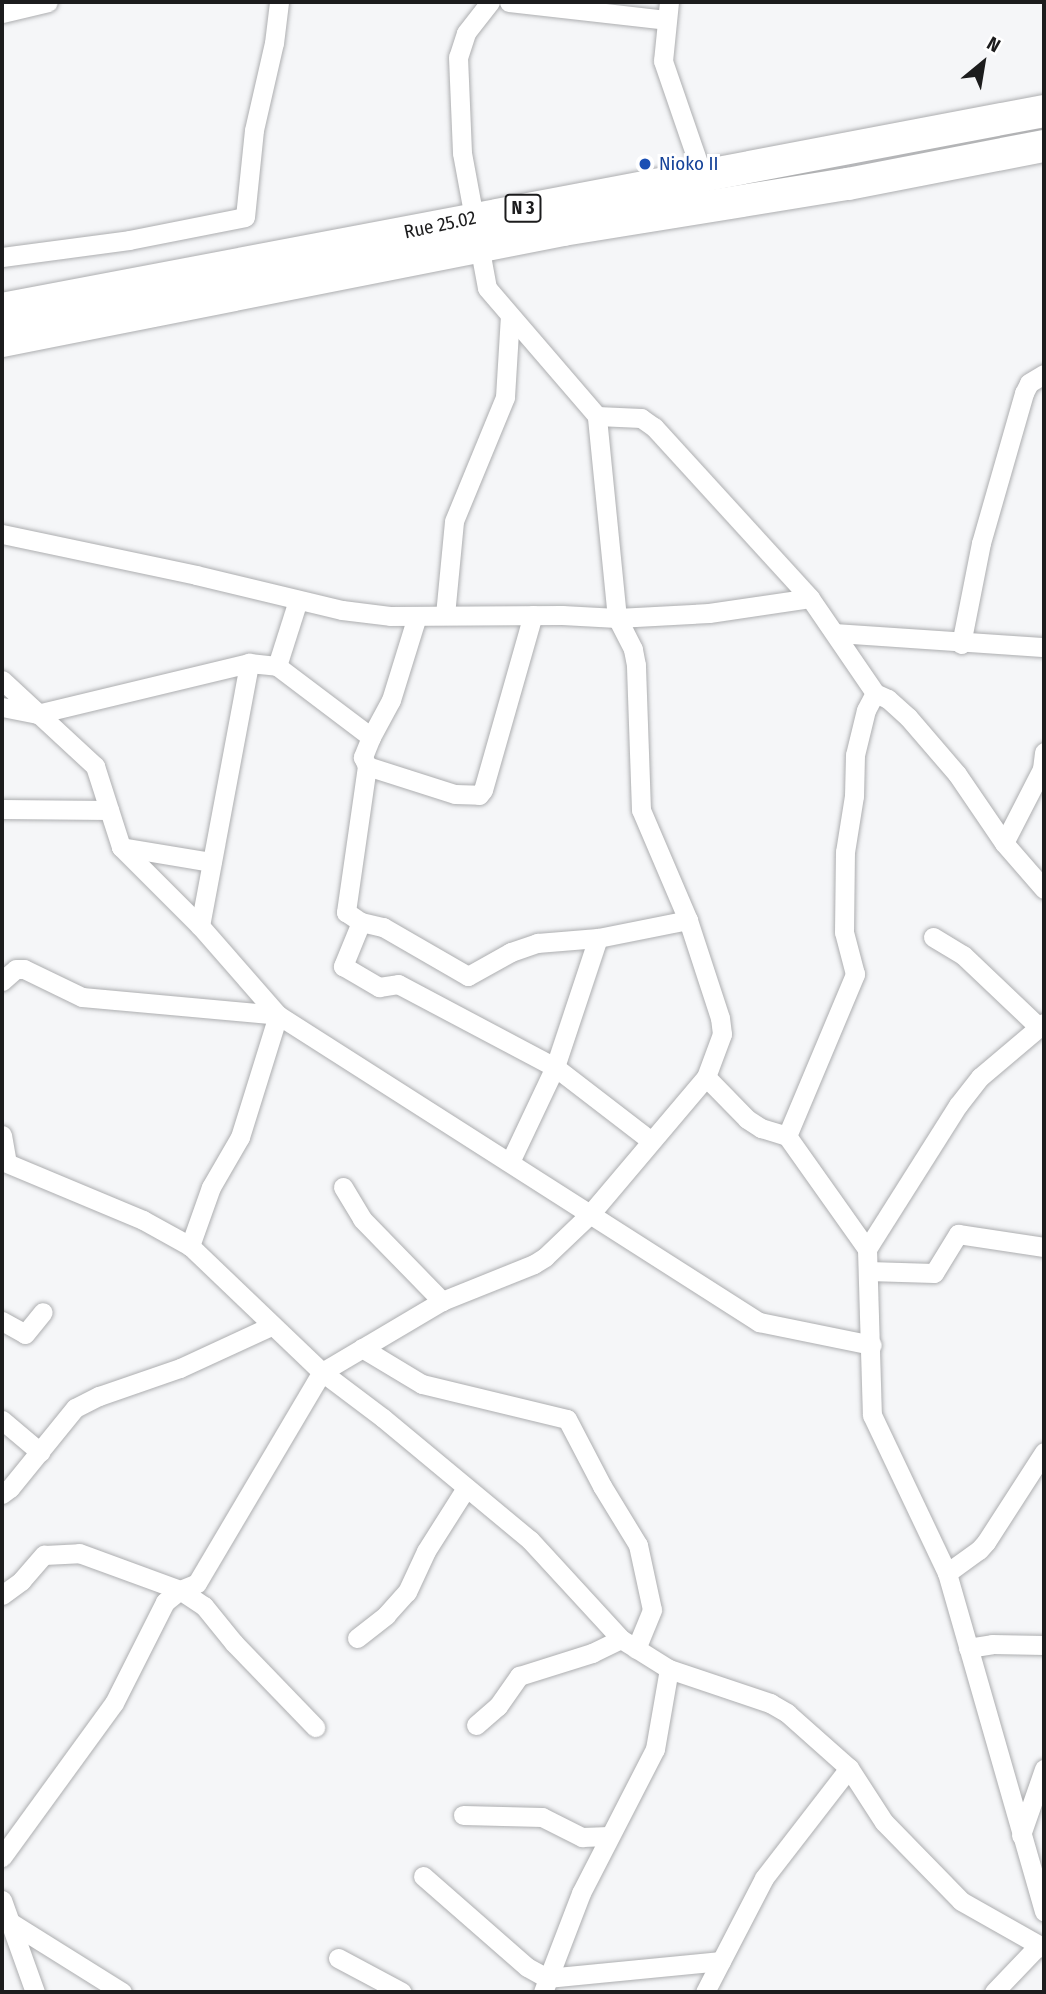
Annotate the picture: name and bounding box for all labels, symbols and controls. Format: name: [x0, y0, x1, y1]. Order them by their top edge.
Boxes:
north arrow: [948, 28, 1018, 98]
text: N: [983, 32, 1004, 57]
place label: Nioko II: [659, 153, 718, 175]
marker: Nioko II: [637, 156, 653, 172]
road number: N 3: [504, 194, 542, 223]
street label: Rue 25.02: [402, 206, 478, 244]

